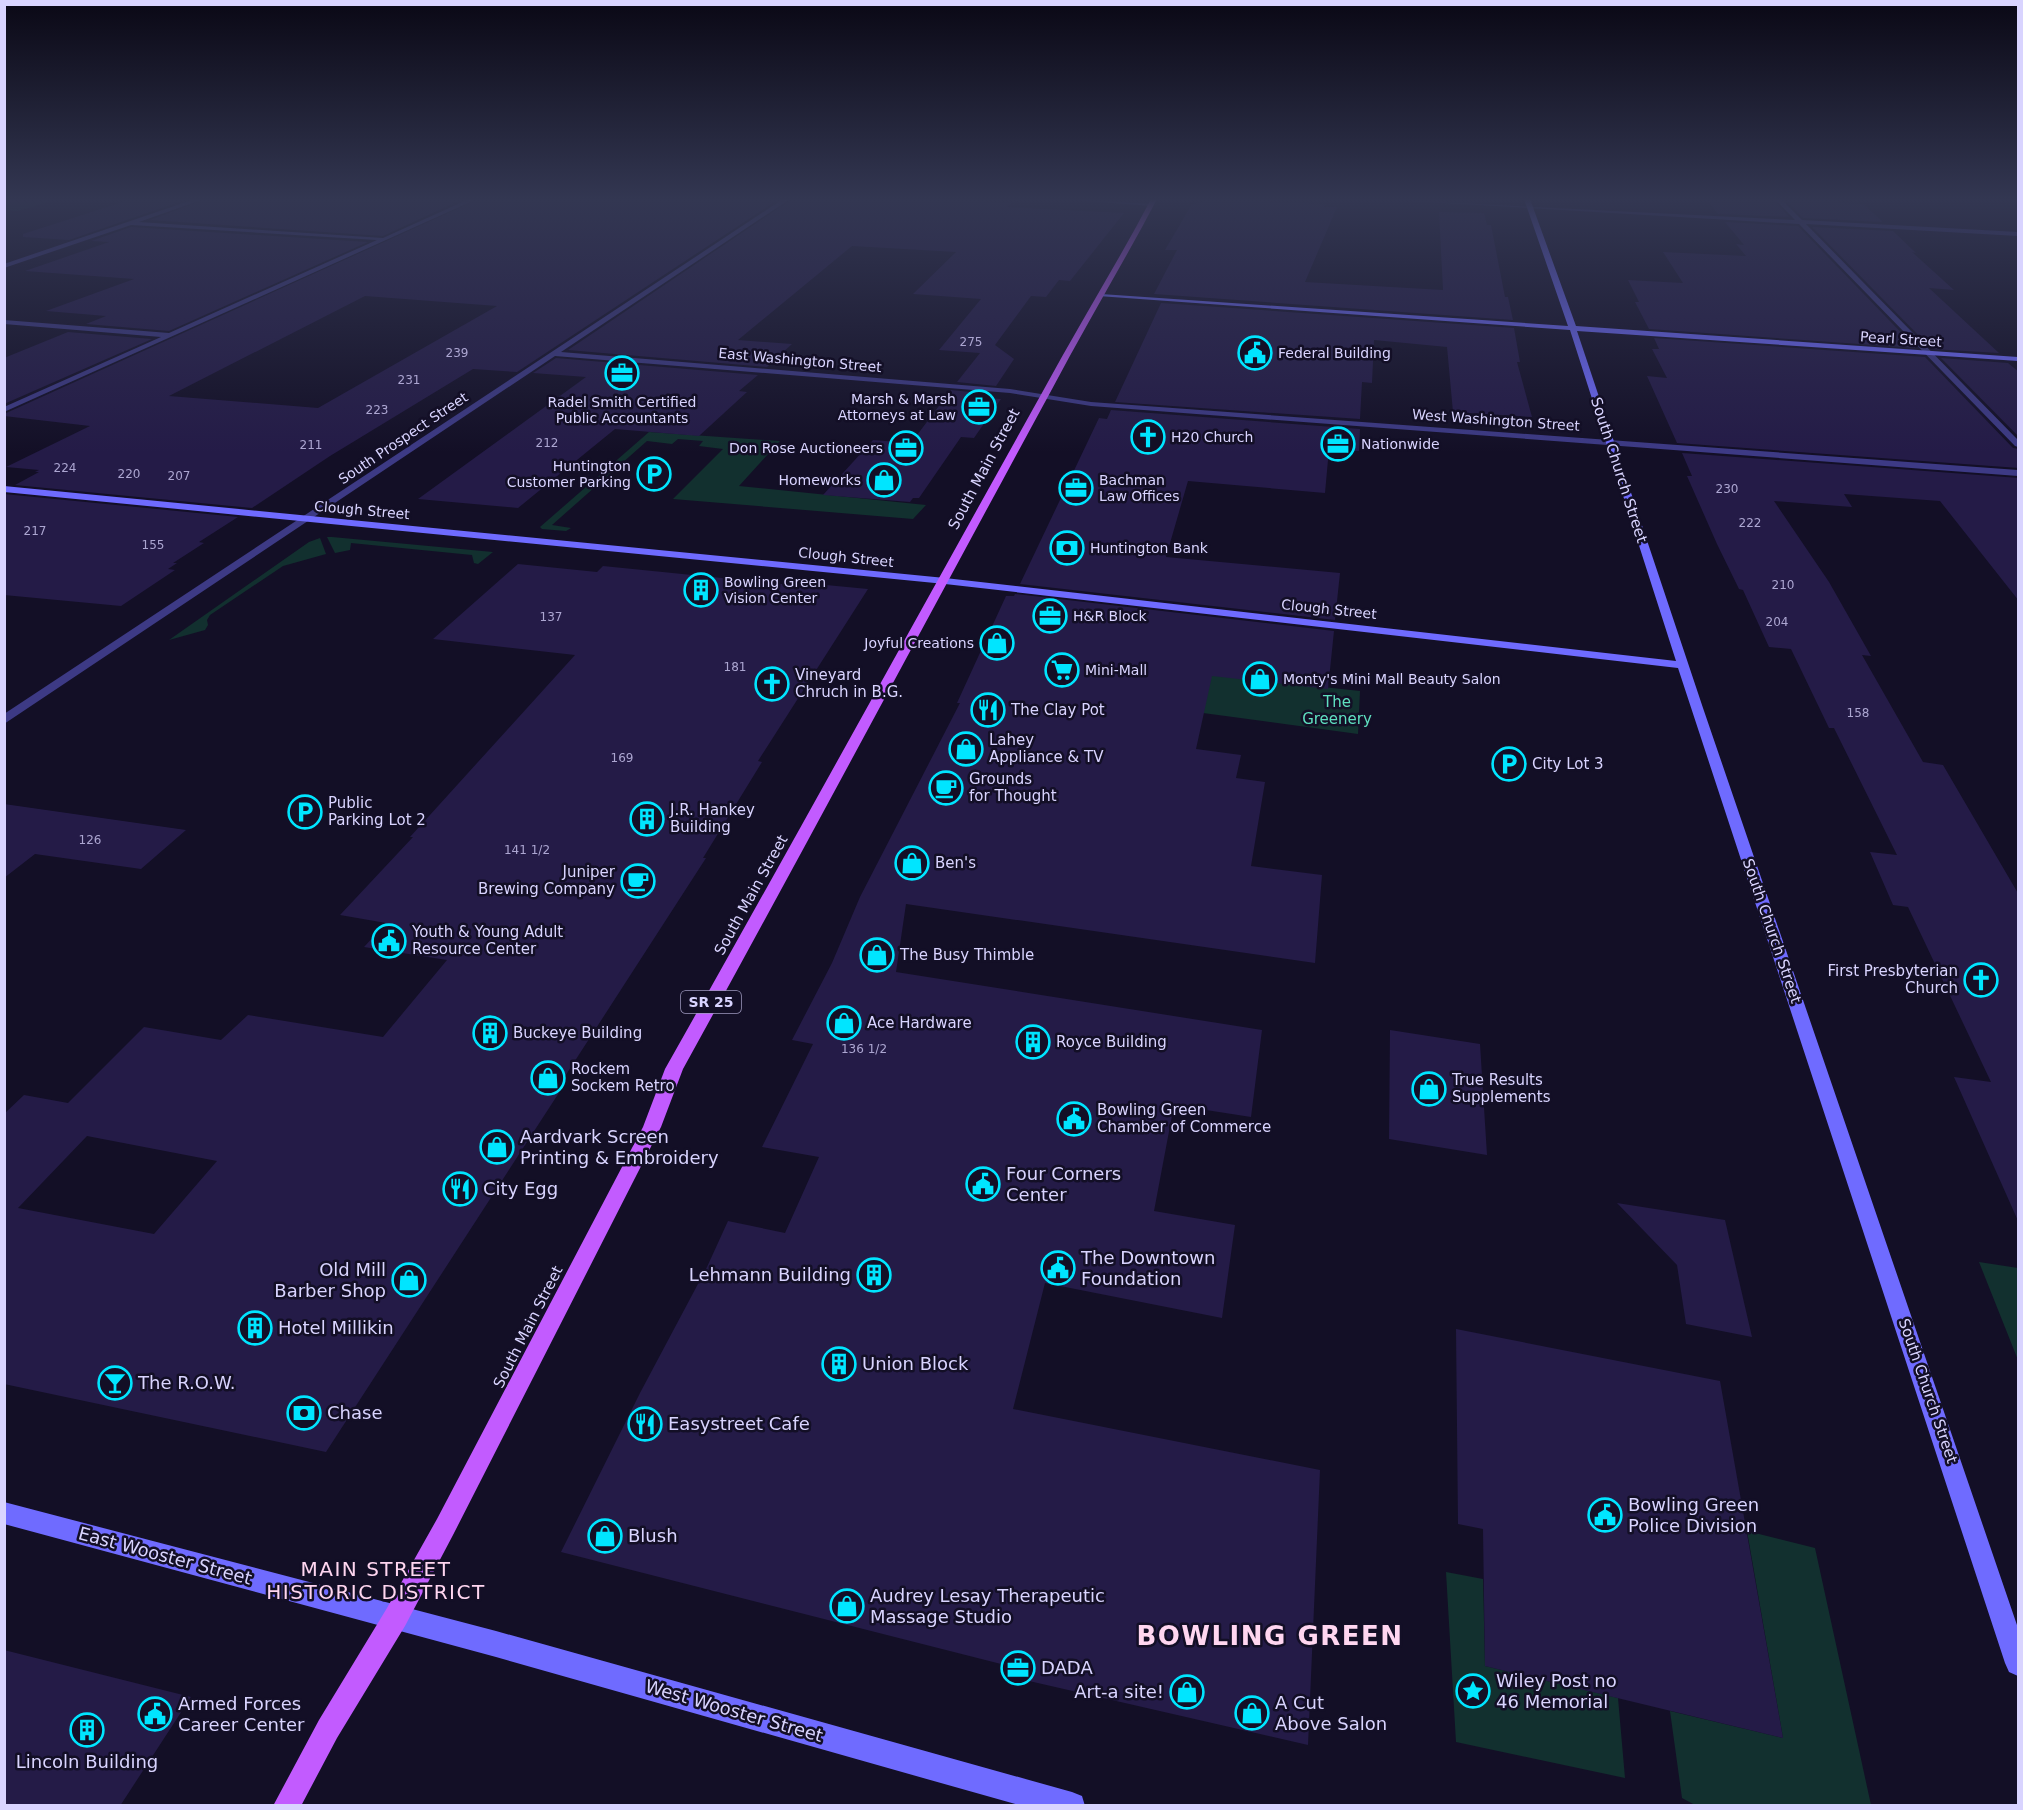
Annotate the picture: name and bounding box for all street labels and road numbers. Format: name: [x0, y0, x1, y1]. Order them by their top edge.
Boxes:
street label: Pearl Street: [1860, 328, 1943, 350]
street label: East Washington Street: [718, 345, 883, 375]
street label: South Prospect Street: [335, 388, 471, 487]
street label: South Church Street: [1587, 395, 1651, 545]
street label: South Main Street: [944, 405, 1024, 533]
street label: West Washington Street: [1412, 406, 1581, 434]
street label: Clough Street: [314, 498, 411, 522]
street label: Clough Street: [797, 544, 895, 570]
street label: Clough Street: [1280, 596, 1378, 622]
street label: South Main Street: [711, 832, 792, 958]
street label: South Church Street: [1739, 856, 1805, 1006]
road number: SR 25: [681, 991, 741, 1013]
street label: South Main Street: [489, 1263, 567, 1391]
street label: South Church Street: [1895, 1316, 1961, 1466]
street label: East Wooster Street: [76, 1522, 254, 1589]
street label: West Wooster Street: [643, 1675, 826, 1746]

